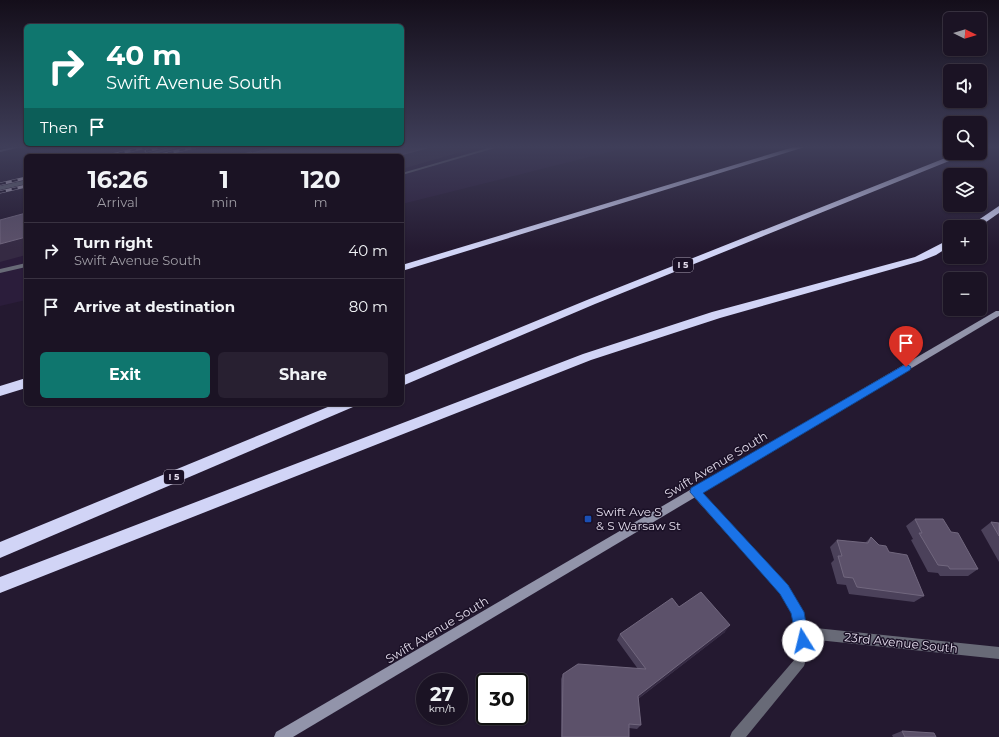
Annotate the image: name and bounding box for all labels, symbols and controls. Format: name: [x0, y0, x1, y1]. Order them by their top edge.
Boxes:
north arrow: [943, 12, 987, 56]
map controls: [943, 12, 987, 316]
text: 40 m: [106, 38, 182, 72]
icon: right: [40, 40, 92, 92]
button: sound: [943, 64, 987, 108]
text: Swift Avenue South: [106, 72, 282, 94]
icon: arrive: [86, 116, 108, 138]
button: search: [943, 116, 987, 160]
text: Then: [40, 118, 78, 137]
text: 16:26: [87, 165, 148, 194]
text: 1: [220, 165, 229, 194]
text: 120: [301, 165, 341, 194]
button: layers: [943, 168, 987, 212]
text: Arrival: [97, 194, 138, 210]
text: min: [211, 194, 237, 210]
text: m: [314, 194, 328, 210]
button: +: [943, 220, 987, 264]
text: Turn right: [74, 233, 153, 252]
icon: right: [40, 240, 62, 262]
text: 40 m: [348, 241, 388, 260]
text: Swift Avenue South: [74, 252, 201, 268]
road number: I 5: [673, 258, 693, 272]
button: −: [943, 272, 987, 316]
icon: arrive: [40, 296, 62, 318]
text: Arrive at destination: [74, 297, 235, 316]
text: 80 m: [349, 297, 388, 316]
pin: [889, 326, 923, 367]
icon: arrive: [895, 332, 917, 354]
button: Exit: [40, 352, 210, 398]
button: Share: [218, 352, 388, 398]
street label: Swift Avenue South: [662, 428, 770, 501]
road number: I 5: [164, 470, 184, 484]
place label: Swift Ave S & S Warsaw St: [596, 504, 681, 533]
marker: Swift Ave S & S Warsaw St: [583, 514, 593, 524]
street label: Swift Avenue South: [383, 593, 491, 666]
position arrow: [782, 620, 824, 662]
street label: 23rd Avenue South: [844, 629, 958, 656]
speed limit sign: 30: [476, 673, 528, 725]
text: 27: [430, 682, 454, 706]
text: km/h: [429, 702, 455, 715]

